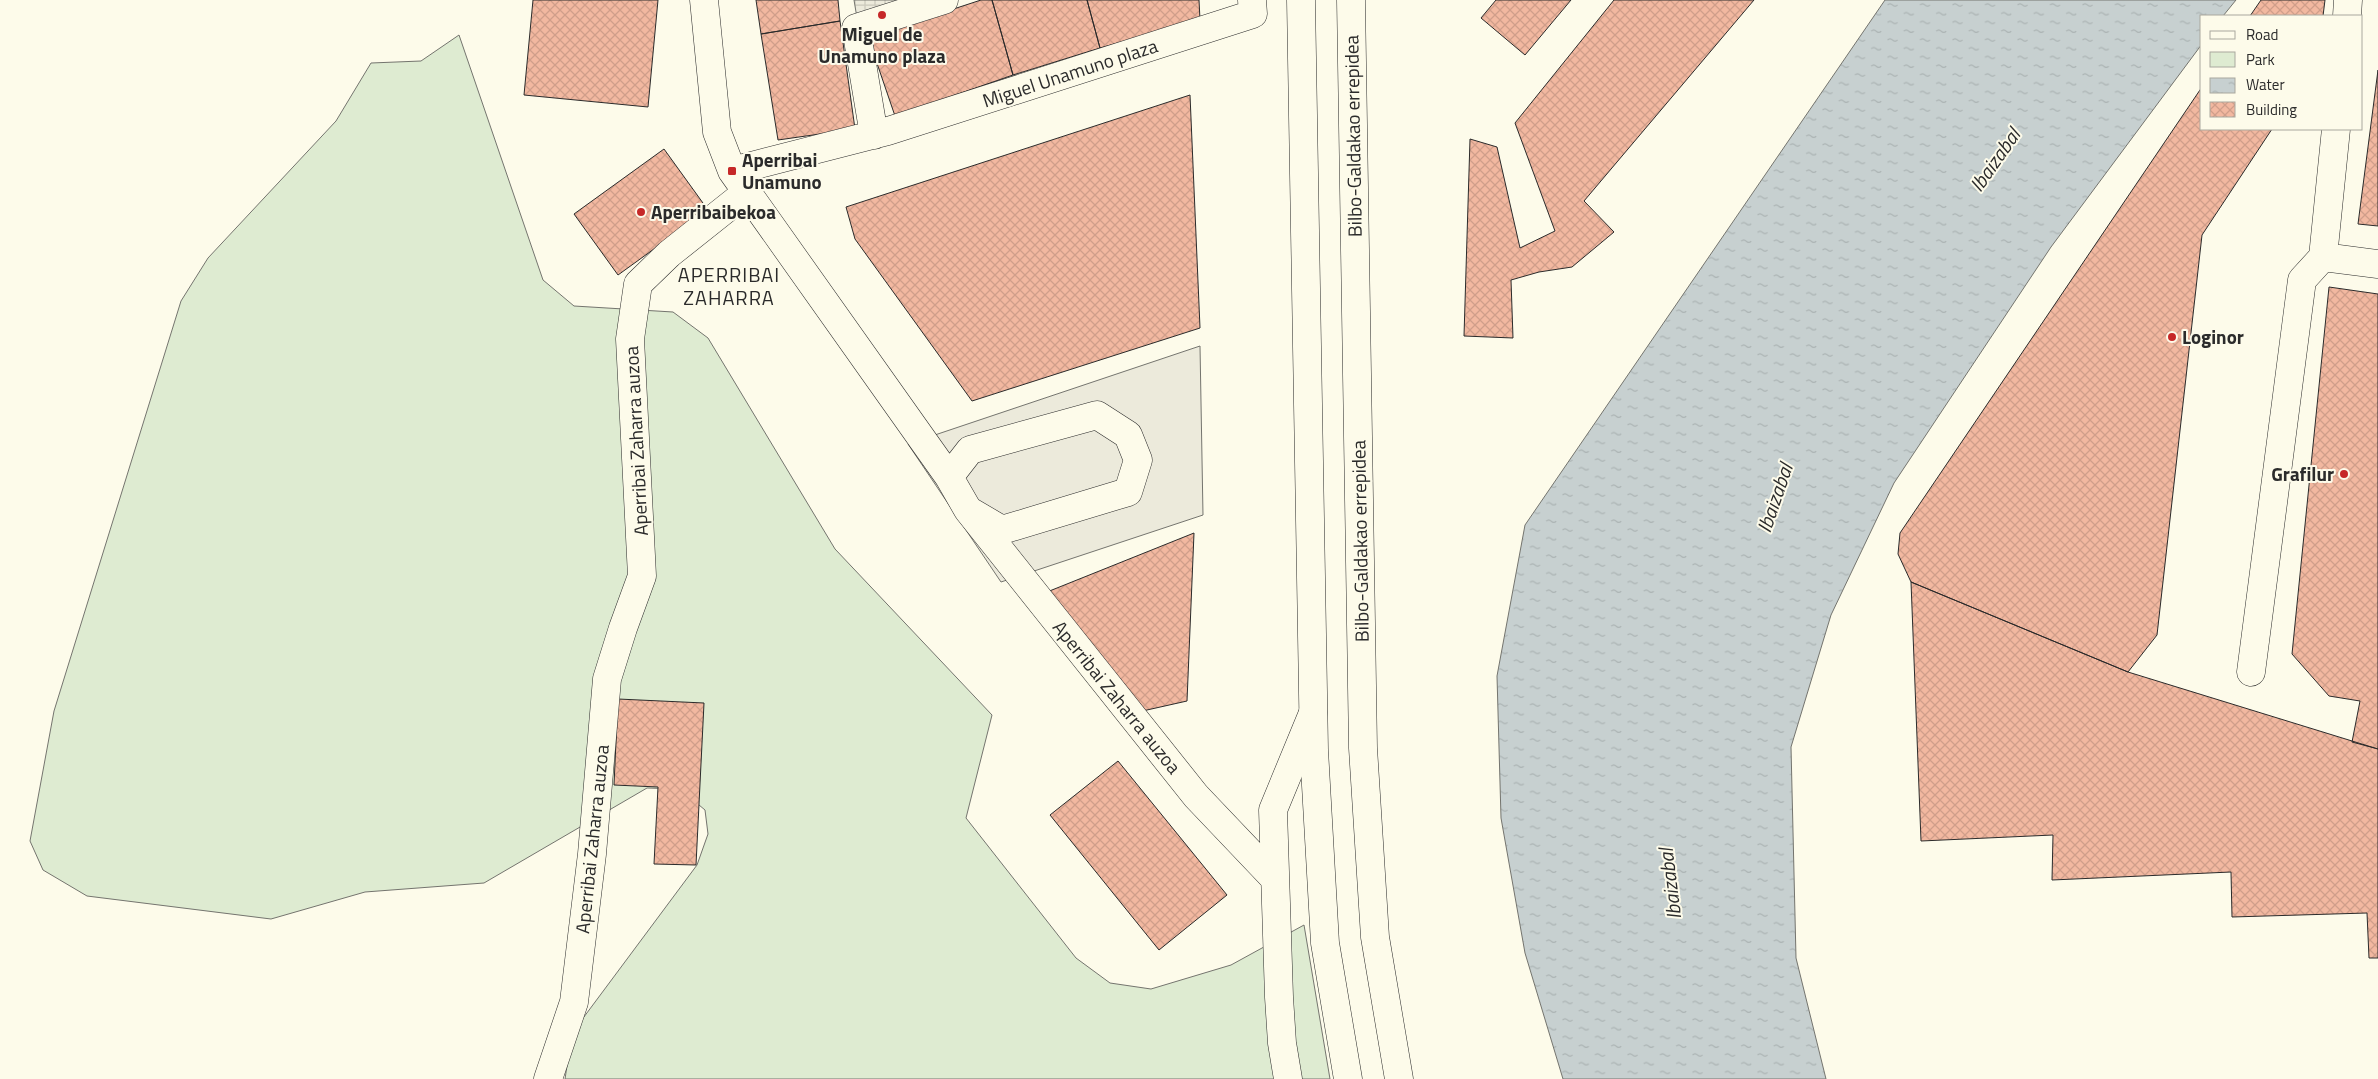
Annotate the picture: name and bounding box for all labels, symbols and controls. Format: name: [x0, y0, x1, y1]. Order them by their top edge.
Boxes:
marker: Miguel de Unamuno plaza: [876, 9, 888, 21]
legend: [2200, 15, 2363, 130]
place label: Miguel de Unamuno plaza: [818, 19, 946, 70]
text: Road: [2246, 23, 2278, 46]
street label: Miguel Unamuno plaza: [979, 30, 1162, 115]
street label: Bilbo-Galdakao errepidea: [1336, 34, 1369, 237]
text: Park: [2246, 48, 2275, 71]
text: Water: [2246, 73, 2285, 96]
text: Building: [2246, 98, 2297, 121]
water label: Ibaizabal: [1961, 119, 2029, 198]
place label: Aperribai Unamuno: [742, 145, 822, 196]
marker: Aperribai Unamuno: [726, 165, 738, 177]
place label: Aperribaibekoa: [651, 197, 776, 226]
marker: Aperribaibekoa: [635, 206, 647, 218]
district label: APERRIBAI ZAHARRA: [678, 259, 780, 313]
place label: Loginor: [2182, 322, 2244, 351]
marker: Loginor: [2166, 331, 2178, 343]
street label: Aperribai Zaharra auzoa: [616, 345, 655, 537]
street label: Bilbo-Galdakao errepidea: [1343, 439, 1376, 642]
water label: Ibaizabal: [1748, 457, 1802, 537]
place label: Grafilur: [2271, 459, 2334, 488]
marker: Grafilur: [2338, 468, 2350, 480]
street label: Aperribai Zaharra auzoa: [1046, 614, 1189, 780]
street label: Aperribai Zaharra auzoa: [567, 742, 616, 935]
water label: Ibaizabal: [1649, 844, 1689, 921]

